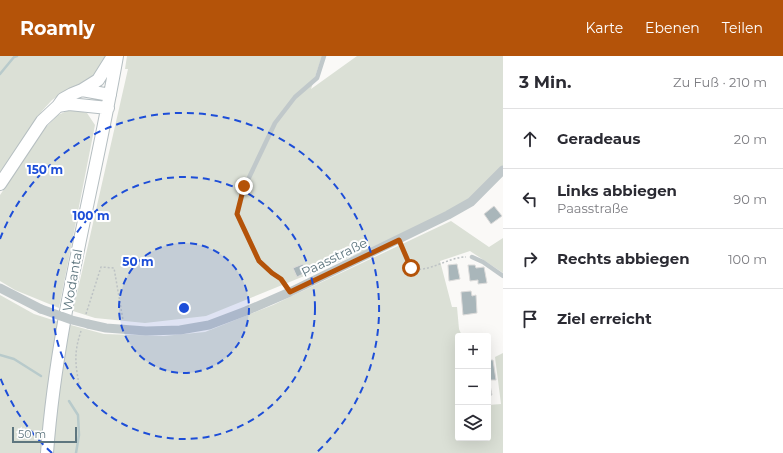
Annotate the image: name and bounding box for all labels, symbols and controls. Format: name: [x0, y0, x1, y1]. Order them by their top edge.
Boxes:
text: Roamly: [20, 17, 95, 40]
text: Karte: [585, 19, 623, 37]
text: Ebenen: [645, 19, 700, 37]
text: Teilen: [722, 19, 763, 37]
text: 3 Min.: [519, 72, 571, 92]
text: Zu Fuß · 210 m: [673, 74, 767, 90]
icon: ahead: [519, 128, 541, 150]
text: Geradeaus: [557, 129, 640, 148]
text: 20 m: [734, 131, 767, 147]
text: 150 m: [27, 162, 63, 177]
route end: [235, 177, 253, 195]
text: Links abbiegen: [557, 181, 677, 200]
icon: left: [519, 188, 541, 210]
text: 90 m: [733, 191, 767, 207]
text: Paasstraße: [557, 200, 628, 216]
text: 100 m: [73, 208, 109, 223]
street label: Paasstraße: [298, 234, 370, 280]
street label: Wodantal: [59, 247, 85, 313]
icon: right: [519, 248, 541, 270]
text: Rechts abbiegen: [557, 249, 690, 268]
text: 100 m: [728, 251, 767, 267]
text: 50 m: [122, 254, 154, 269]
route start: [402, 259, 420, 277]
centre of rings: [177, 301, 191, 315]
icon: arrive: [519, 308, 541, 330]
text: Ziel erreicht: [557, 309, 652, 328]
map controls: [455, 333, 491, 441]
button: +: [455, 333, 491, 369]
button: −: [455, 369, 491, 405]
button: layers: [455, 405, 491, 441]
scale bar: [12, 425, 77, 444]
text: 50 m: [18, 427, 46, 441]

